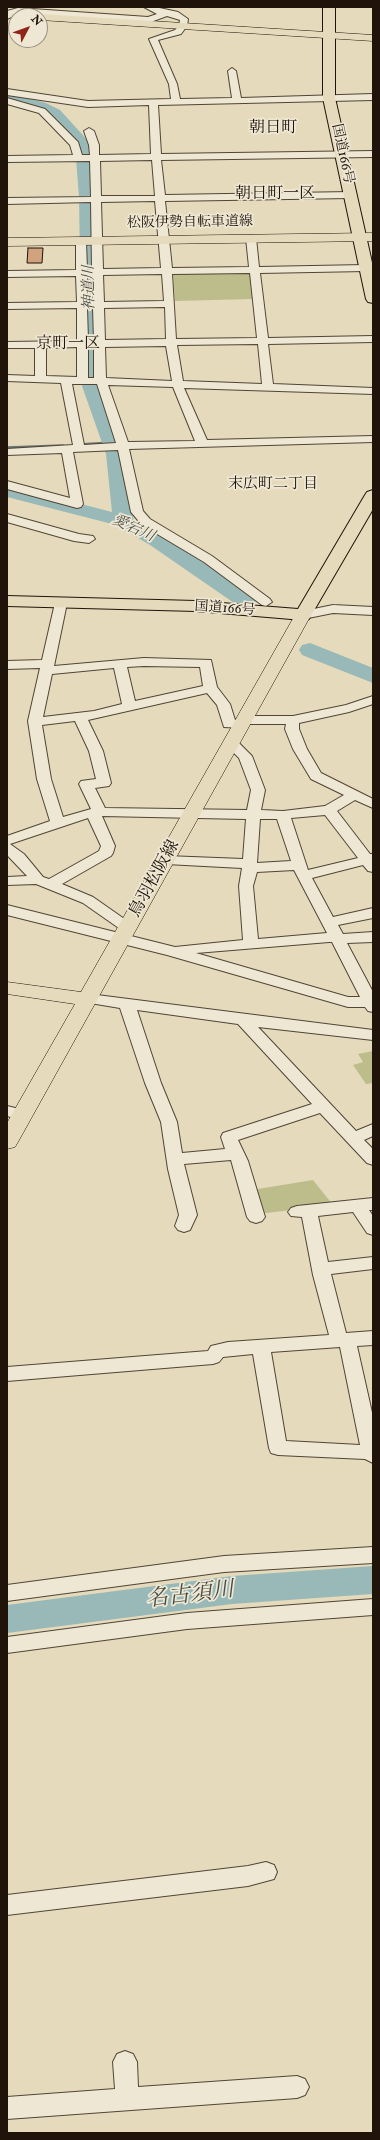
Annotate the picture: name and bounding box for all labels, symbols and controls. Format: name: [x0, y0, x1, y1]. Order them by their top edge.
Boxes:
north arrow: [8, 8, 48, 48]
text: N: [29, 12, 45, 28]
district label: 朝日町: [249, 119, 297, 139]
street label: 国道166号: [327, 122, 357, 186]
district label: 朝日町一区: [235, 185, 315, 205]
street label: 松阪伊勢自転車道線: [127, 214, 253, 232]
water label: 神道川: [81, 265, 99, 311]
district label: 京町一区: [36, 335, 100, 355]
district label: 末広町二丁目: [228, 476, 318, 494]
water label: 愛宕川: [109, 512, 157, 546]
street label: 国道166号: [194, 598, 256, 620]
street label: 鳥羽松阪線: [125, 837, 185, 921]
water label: 名古須川: [145, 1578, 235, 1614]

